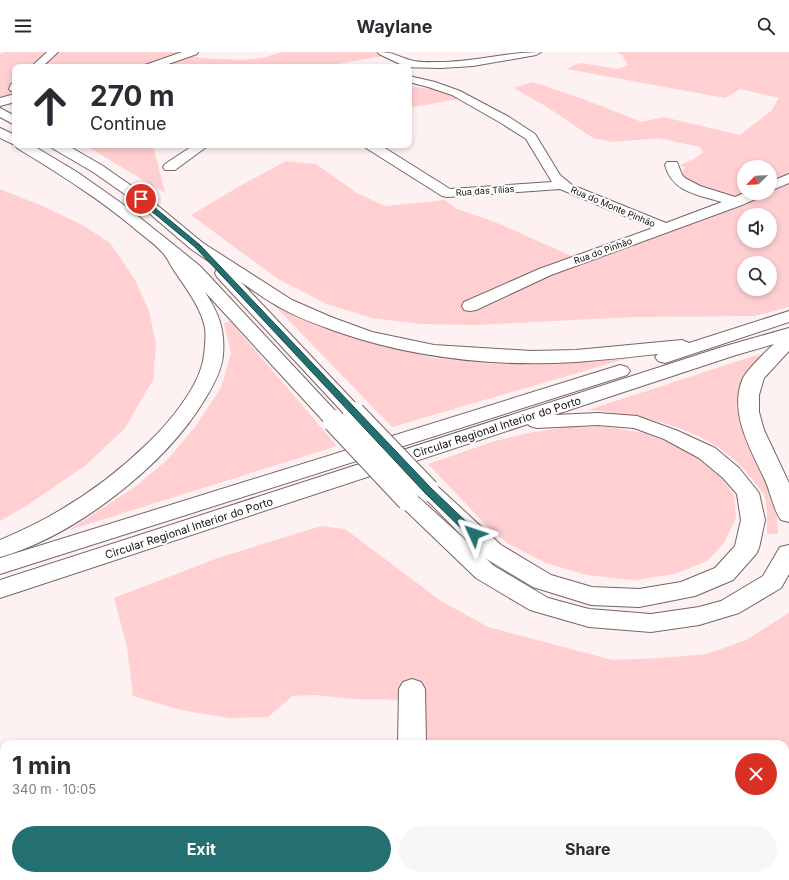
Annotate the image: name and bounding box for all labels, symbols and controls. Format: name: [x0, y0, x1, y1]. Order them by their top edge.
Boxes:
icon: menu: [12, 15, 34, 37]
icon: search: [755, 15, 777, 37]
text: Waylane: [357, 16, 432, 37]
text: 270 m: [90, 79, 175, 113]
icon: ahead: [24, 80, 76, 132]
text: Continue: [90, 113, 167, 134]
north arrow: [737, 160, 777, 200]
map controls: [737, 160, 777, 296]
pin: [124, 182, 158, 216]
street label: Rua das Tílias: [455, 183, 515, 198]
street label: Rua do Monte Pinhão: [569, 184, 657, 229]
icon: arrive: [130, 188, 152, 210]
button: sound: [737, 208, 777, 248]
street label: Rua do Pinhão: [572, 235, 633, 266]
button: search: [737, 256, 777, 296]
street label: Circular Regional Interior do Porto: [411, 393, 583, 461]
street label: Circular Regional Interior do Porto: [103, 494, 275, 562]
position arrow: [453, 513, 495, 555]
text: 1 min: [12, 751, 71, 780]
button: close: [735, 753, 777, 795]
text: 340 m · 10:05: [12, 781, 96, 797]
button: Exit: [12, 826, 391, 872]
button: Share: [399, 826, 777, 872]

